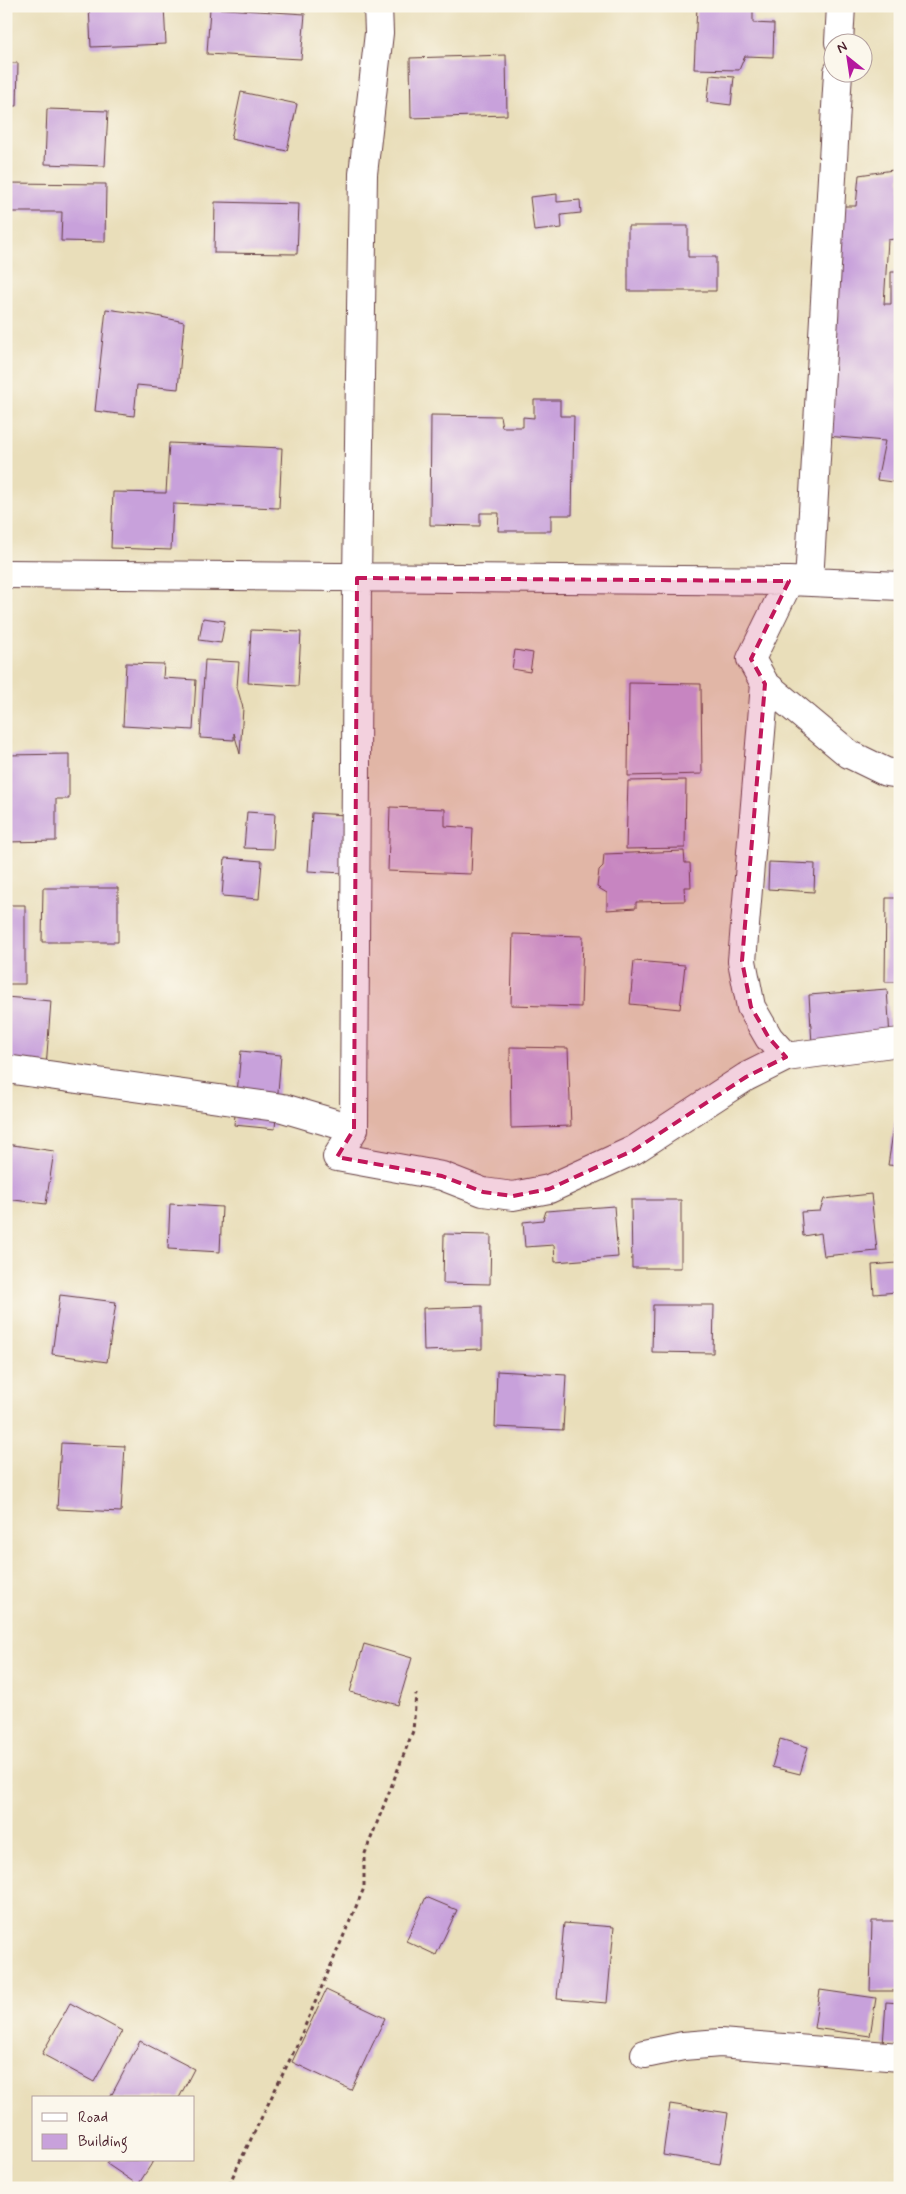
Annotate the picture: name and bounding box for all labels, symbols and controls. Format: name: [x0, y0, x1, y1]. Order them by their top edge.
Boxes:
north arrow: [824, 32, 874, 82]
text: N: [833, 37, 851, 58]
legend: [32, 2096, 195, 2162]
text: Road: [78, 2108, 108, 2128]
text: Building: [78, 2132, 128, 2153]

